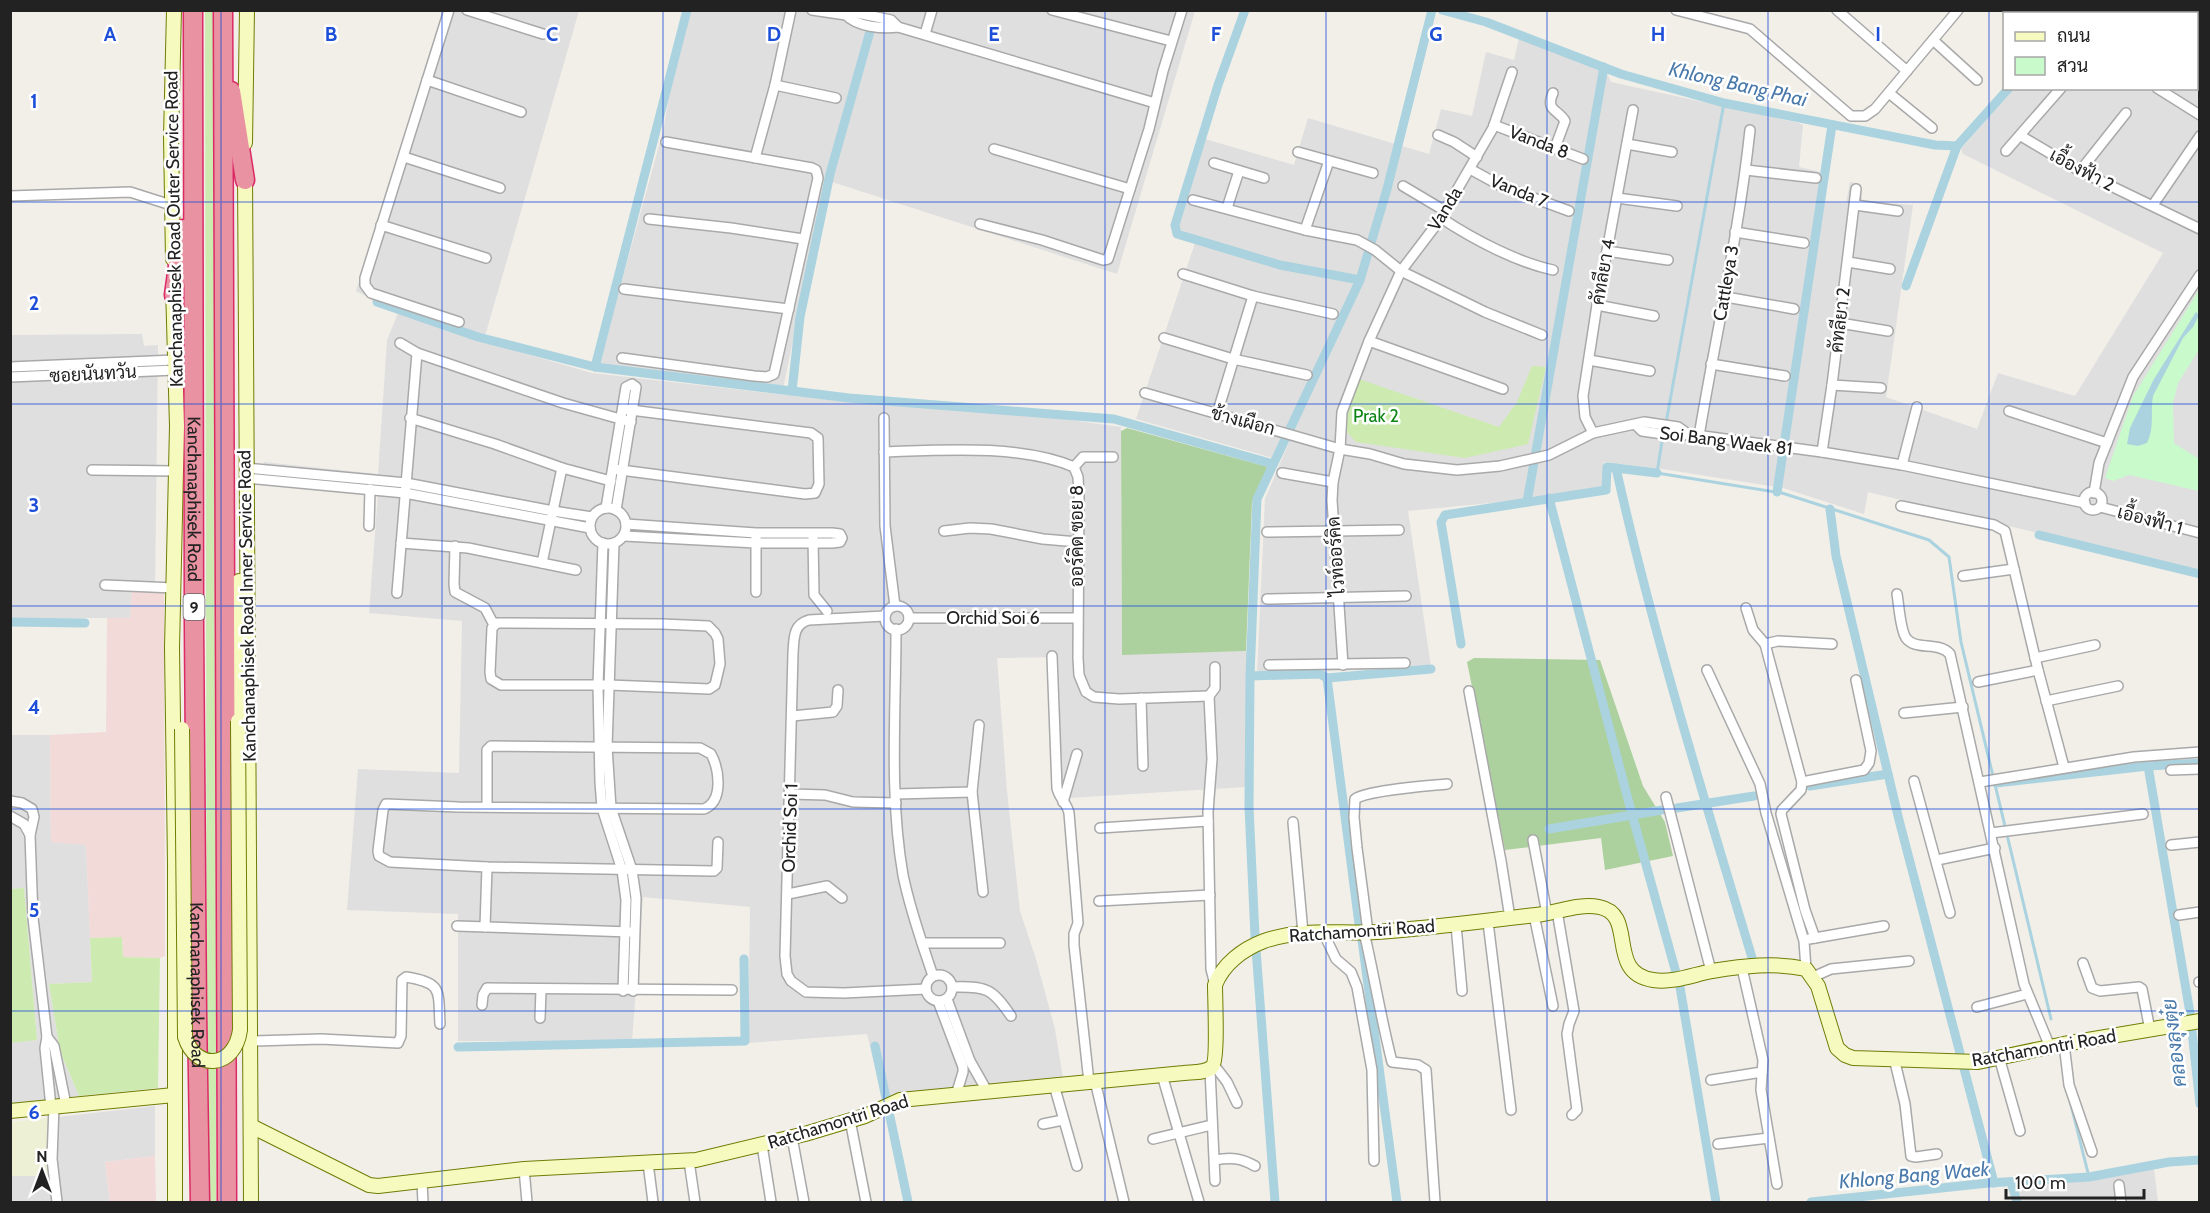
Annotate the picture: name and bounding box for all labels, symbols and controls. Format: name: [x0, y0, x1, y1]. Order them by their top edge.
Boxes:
legend: [2003, 12, 2198, 90]
text: A: [104, 22, 117, 46]
text: B: [325, 22, 337, 46]
text: C: [546, 22, 558, 46]
text: D: [767, 22, 781, 46]
text: E: [988, 22, 1000, 46]
text: F: [1211, 22, 1222, 46]
text: G: [1429, 22, 1443, 46]
text: H: [1651, 22, 1665, 46]
text: I: [1875, 22, 1881, 46]
text: ถนน: [2057, 25, 2090, 47]
text: สวน: [2057, 55, 2088, 77]
water label: Khlong Bang Phai: [1667, 56, 1810, 112]
street label: Kanchanaphisek Road Outer Service Road: [160, 71, 188, 387]
text: 1: [30, 89, 38, 113]
street label: Vanda 8: [1506, 121, 1572, 163]
street label: เอื้องฟ้า 2: [2046, 139, 2120, 196]
street label: Vanda 7: [1487, 169, 1551, 213]
street label: Vanda: [1423, 183, 1467, 235]
street label: คัทลียา 4: [1584, 237, 1620, 307]
street label: Cattleya 3: [1709, 243, 1743, 323]
street label: คัทลียา 2: [1823, 286, 1855, 354]
text: 2: [29, 291, 39, 315]
street label: ซอยนันทวัน: [49, 361, 137, 387]
street label: ช้างเผือก: [1209, 401, 1278, 440]
park label: Prak 2: [1353, 405, 1399, 427]
street label: Kanchanaphisek Road: [183, 416, 205, 582]
street label: Soi Bang Waek 81: [1658, 422, 1794, 460]
street label: Kanchanaphisek Road Inner Service Road: [233, 450, 261, 762]
street label: ออร์คิด ซอย 8: [1064, 485, 1088, 587]
text: 3: [29, 493, 39, 517]
street label: เอื้องฟ้า 1: [2115, 496, 2186, 539]
street label: ไวท์ออร์คิด: [1320, 516, 1350, 599]
road number: 9: [184, 594, 204, 620]
street label: Orchid Soi 6: [946, 607, 1040, 629]
text: 4: [28, 695, 40, 719]
street label: Orchid Soi 1: [777, 783, 803, 873]
text: 5: [29, 898, 39, 922]
street label: Kanchanaphisek Road: [185, 902, 209, 1068]
street label: Ratchamontri Road: [1288, 915, 1436, 947]
water label: คลองลุงตุ๋ย: [2157, 997, 2193, 1089]
street label: Ratchamontri Road: [1970, 1024, 2118, 1072]
street label: Ratchamontri Road: [765, 1090, 911, 1154]
text: 6: [28, 1100, 40, 1124]
north arrow: [12, 1141, 72, 1201]
text: N: [36, 1147, 48, 1166]
water label: Khlong Bang Waek: [1838, 1156, 1992, 1194]
scale bar: [2006, 1162, 2144, 1200]
text: 100 m: [2015, 1172, 2066, 1194]

